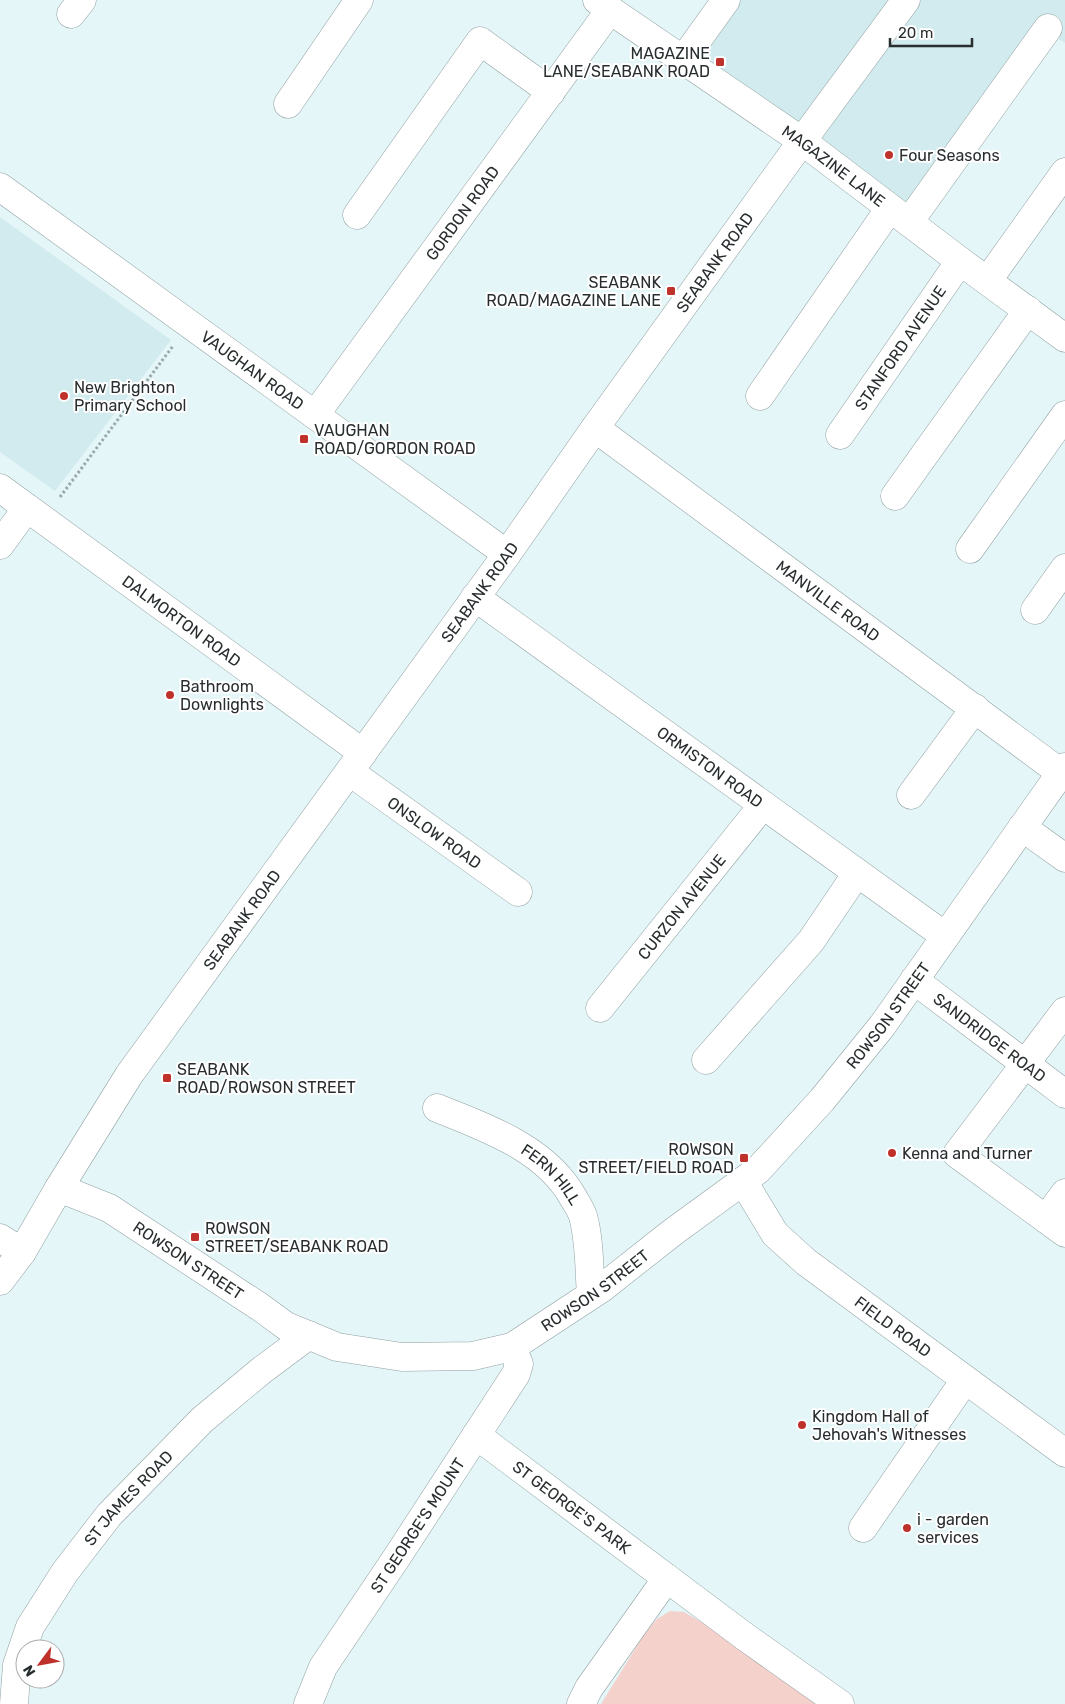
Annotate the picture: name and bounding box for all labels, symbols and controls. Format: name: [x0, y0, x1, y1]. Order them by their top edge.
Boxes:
scale bar: [890, 15, 972, 47]
text: 20 m: [898, 24, 933, 42]
place label: MAGAZINE LANE/SEABANK ROAD: [543, 44, 710, 81]
marker: MAGAZINE LANE/SEABANK ROAD: [714, 56, 726, 68]
street label: MAGAZINE LANE: [779, 121, 889, 210]
place label: Four Seasons: [899, 146, 1000, 165]
marker: Four Seasons: [883, 149, 895, 161]
street label: GORDON ROAD: [422, 162, 503, 264]
street label: SEABANK ROAD: [672, 208, 757, 316]
place label: SEABANK ROAD/MAGAZINE LANE: [486, 273, 661, 310]
street label: STANFORD AVENUE: [851, 282, 950, 414]
marker: SEABANK ROAD/MAGAZINE LANE: [665, 285, 677, 297]
street label: VAUGHAN ROAD: [198, 326, 308, 414]
place label: New Brighton Primary School: [74, 378, 186, 415]
marker: New Brighton Primary School: [58, 390, 70, 402]
place label: VAUGHAN ROAD/GORDON ROAD: [314, 421, 476, 458]
marker: VAUGHAN ROAD/GORDON ROAD: [298, 433, 310, 445]
street label: SEABANK ROAD: [437, 538, 522, 646]
street label: MANVILLE ROAD: [773, 556, 884, 645]
street label: DALMORTON ROAD: [119, 571, 245, 670]
place label: Bathroom Downlights: [180, 677, 264, 714]
marker: Bathroom Downlights: [164, 689, 176, 701]
street label: ORMISTON ROAD: [654, 722, 767, 811]
street label: ONSLOW ROAD: [384, 793, 485, 872]
street label: CURZON AVENUE: [633, 850, 729, 963]
street label: SEABANK ROAD: [199, 866, 284, 974]
street label: ROWSON STREET: [842, 958, 934, 1072]
street label: SANDRIDGE ROAD: [930, 989, 1050, 1086]
place label: SEABANK ROAD/ROWSON STREET: [177, 1060, 356, 1097]
marker: SEABANK ROAD/ROWSON STREET: [161, 1072, 173, 1084]
street label: FERN HILL: [518, 1140, 585, 1208]
place label: ROWSON STREET/FIELD ROAD: [578, 1140, 734, 1177]
place label: Kenna and Turner: [902, 1144, 1032, 1163]
marker: Kenna and Turner: [886, 1147, 898, 1159]
marker: ROWSON STREET/FIELD ROAD: [738, 1152, 750, 1164]
street label: ROWSON STREET: [130, 1217, 247, 1303]
place label: ROWSON STREET/SEABANK ROAD: [205, 1219, 389, 1256]
marker: ROWSON STREET/SEABANK ROAD: [189, 1231, 201, 1243]
street label: ROWSON STREET: [537, 1245, 652, 1335]
street label: FIELD ROAD: [851, 1292, 935, 1361]
place label: Kingdom Hall of Jehovah's Witnesses: [812, 1407, 966, 1444]
marker: Kingdom Hall of Jehovah's Witnesses: [796, 1419, 808, 1431]
street label: ST JAMES ROAD: [80, 1446, 176, 1549]
street label: ST GEORGE'S MOUNT: [366, 1454, 468, 1597]
street label: ST GEORGE'S PARK: [509, 1457, 635, 1558]
place label: i - garden services: [917, 1510, 989, 1547]
marker: i - garden services: [901, 1522, 913, 1534]
north arrow: [15, 1639, 65, 1689]
text: N: [20, 1662, 39, 1679]

